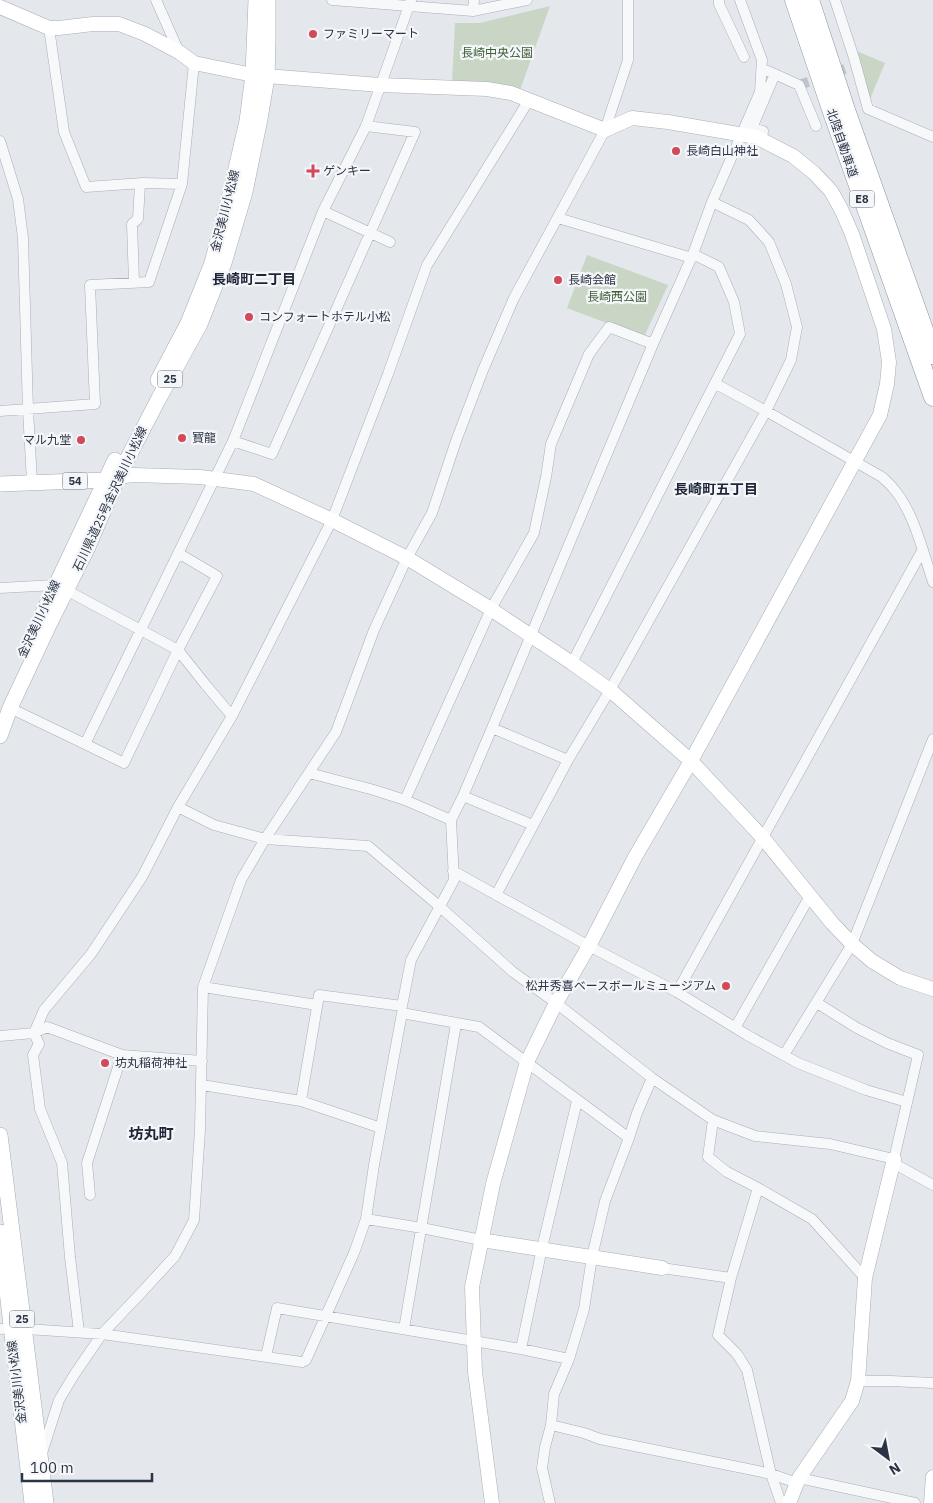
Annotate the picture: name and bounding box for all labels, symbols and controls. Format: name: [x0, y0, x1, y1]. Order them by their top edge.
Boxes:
place label: ファミリーマート: [323, 26, 419, 41]
marker: ファミリーマート: [307, 28, 319, 40]
park label: 長崎中央公園: [461, 45, 533, 60]
street label: 北陸自動車道: [824, 106, 861, 179]
place label: 長崎白山神社: [686, 143, 758, 158]
marker: 長崎白山神社: [670, 145, 682, 157]
place label: ゲンキー: [323, 163, 371, 178]
marker: ゲンキー: [307, 165, 319, 177]
street label: 金沢美川小松線: [207, 168, 242, 253]
road number: E8: [850, 190, 874, 208]
district label: 長崎町二丁目: [212, 270, 296, 288]
place label: 長崎会館: [568, 272, 616, 287]
marker: 長崎会館: [552, 274, 564, 286]
park label: 長崎西公園: [587, 289, 647, 304]
place label: コンフォートホテル小松: [259, 309, 391, 324]
marker: コンフォートホテル小松: [243, 311, 255, 323]
road number: 25: [158, 370, 182, 388]
street label: 石川県道25号金沢美川小松線: [69, 424, 150, 574]
place label: 寳龍: [192, 430, 216, 445]
place label: マル九堂: [23, 432, 71, 447]
marker: 寳龍: [176, 432, 188, 444]
marker: マル九堂: [75, 434, 87, 446]
road number: 54: [62, 472, 88, 490]
district label: 長崎町五丁目: [674, 480, 758, 498]
street label: 金沢美川小松線: [14, 578, 63, 660]
place label: 松井秀喜ベースボールミュージアム: [526, 978, 716, 993]
marker: 松井秀喜ベースボールミュージアム: [720, 980, 732, 992]
place label: 坊丸稲荷神社: [115, 1055, 187, 1070]
marker: 坊丸稲荷神社: [99, 1057, 111, 1069]
district label: 坊丸町: [128, 1124, 174, 1143]
road number: 25: [10, 1310, 34, 1328]
street label: 金沢美川小松線: [4, 1339, 29, 1425]
north arrow: [863, 1433, 913, 1483]
scale bar: [22, 1450, 152, 1482]
text: 100 m: [30, 1458, 74, 1477]
text: N: [886, 1459, 904, 1479]

